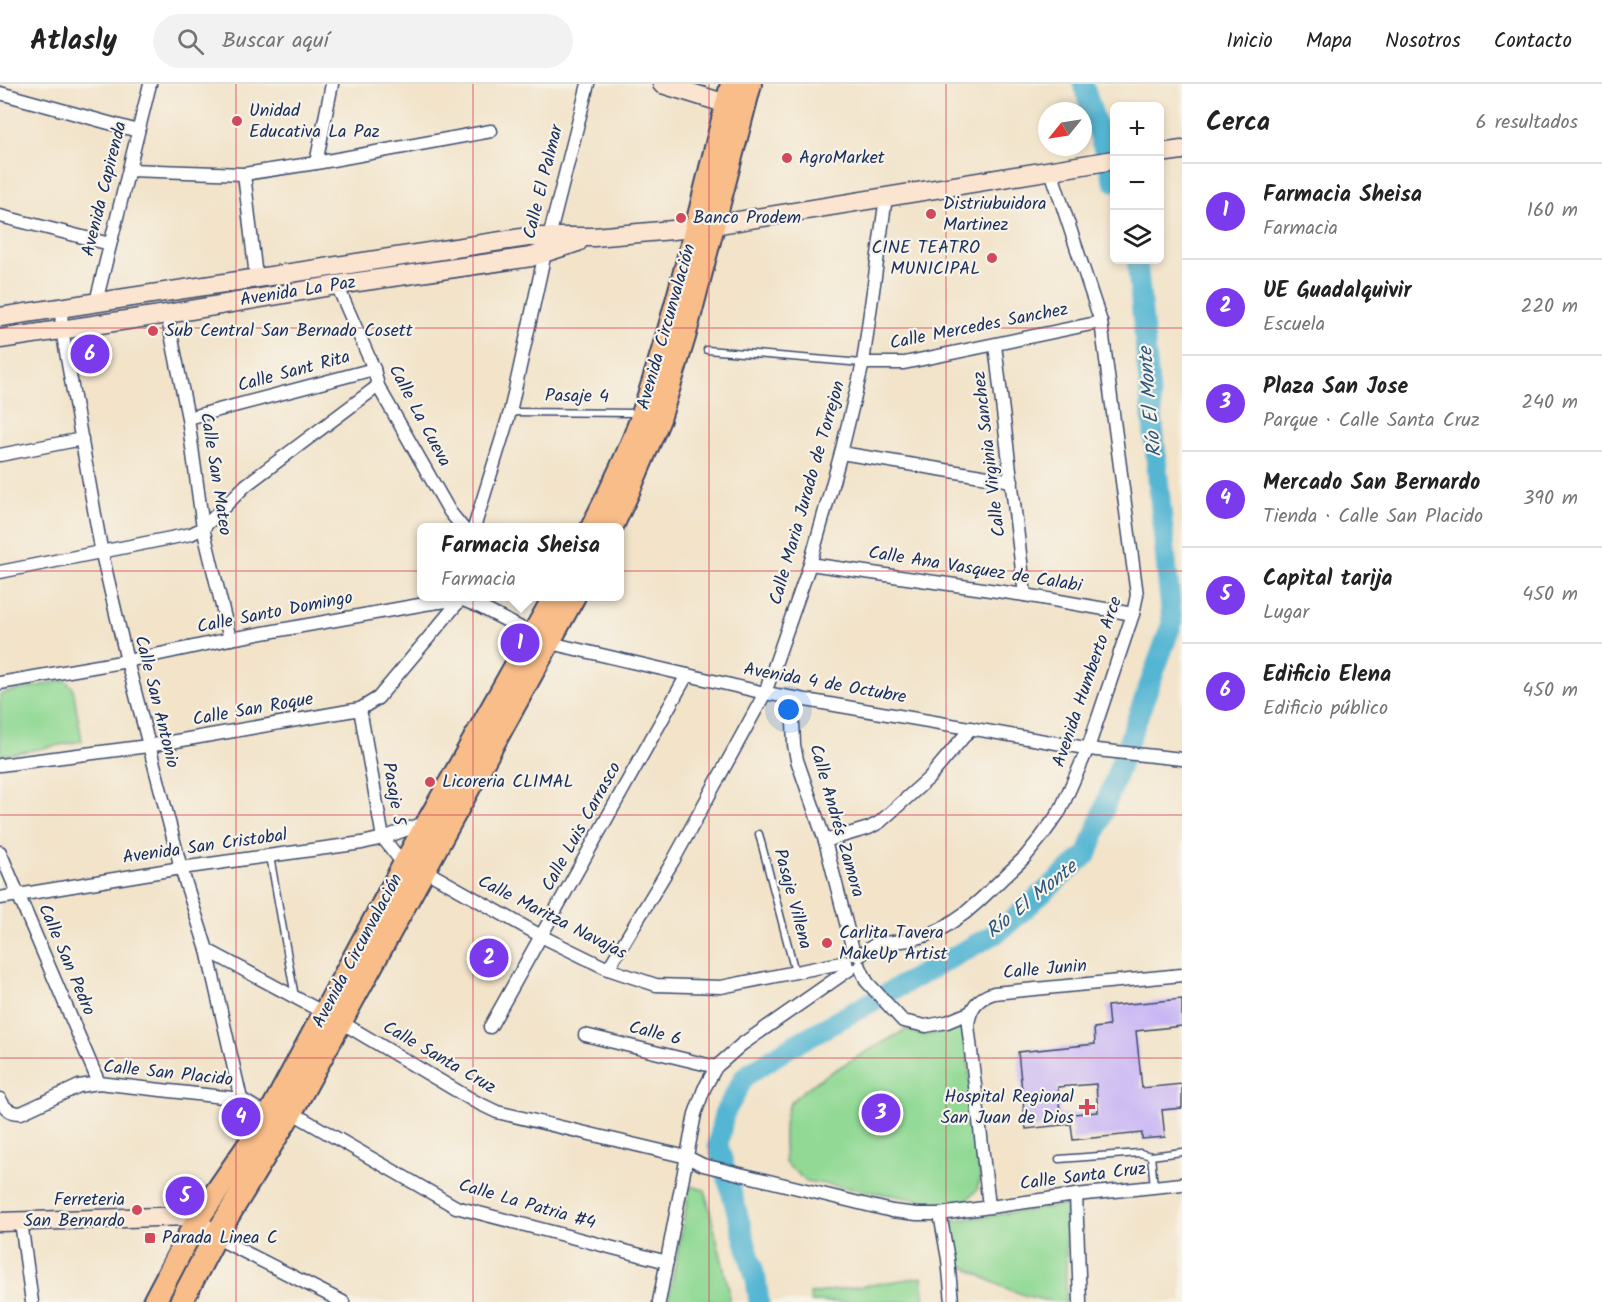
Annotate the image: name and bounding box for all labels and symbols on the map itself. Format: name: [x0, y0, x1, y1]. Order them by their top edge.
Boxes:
place label: Unidad Educativa La Paz: [249, 97, 380, 147]
north arrow: [1038, 102, 1092, 156]
marker: Unidad Educativa La Paz: [230, 114, 244, 128]
street label: Avenida Capirenda: [74, 118, 136, 260]
street label: Calle El Palmar: [516, 121, 572, 242]
place label: AgroMarket: [799, 144, 886, 173]
marker: AgroMarket: [780, 151, 794, 165]
place label: Distriubuidora Martinez: [943, 190, 1046, 240]
place label: Banco Prodem: [693, 204, 801, 233]
marker: Distriubuidora Martinez: [924, 207, 938, 221]
marker: Banco Prodem: [674, 211, 688, 225]
place label: CINE TEATRO MUNICIPAL: [871, 234, 980, 284]
street label: Avenida Circunvalación: [629, 241, 705, 413]
marker: CINE TEATRO MUNICIPAL: [985, 251, 999, 265]
street label: Avenida La Paz: [238, 269, 358, 315]
street label: Calle Mercedes Sanchez: [887, 295, 1071, 359]
place label: Sub Central San Bernado Cosett: [165, 317, 414, 346]
marker: Sub Central San Bernado Cosett: [146, 324, 160, 338]
pin: 6: [70, 332, 110, 376]
street label: Calle Sant Rita: [235, 343, 353, 401]
water label: Río El Monte: [1130, 344, 1172, 458]
street label: Calle La Cueva: [380, 360, 458, 472]
street label: Calle Virginia Sanchez: [965, 369, 1015, 539]
street label: Calle Maria Jurado de Torrejon: [762, 377, 854, 609]
street label: Pasaje 4: [545, 382, 609, 412]
street label: Calle San Mateo: [191, 410, 239, 538]
street label: Calle Ana Vasquez de Calabi: [866, 539, 1085, 601]
street label: Calle Santo Domingo: [195, 584, 355, 642]
street label: Avenida Humberto Arce: [1045, 593, 1131, 771]
pin: 1: [500, 620, 540, 666]
street label: Calle San Antonio: [125, 633, 187, 771]
street label: Avenida 4 de Octubre: [741, 655, 909, 713]
street label: Calle San Roque: [190, 685, 316, 735]
your location: [774, 695, 803, 724]
street label: Calle Andrés Zamora: [800, 741, 872, 901]
street label: Calle Luis Carrasco: [534, 757, 630, 897]
street label: Pasaje 5: [373, 760, 413, 829]
place label: Licoreria CLIMAL: [442, 768, 573, 797]
marker: Licoreria CLIMAL: [423, 775, 437, 789]
street label: Avenida San Cristobal: [121, 821, 290, 873]
street label: Pasaje Villena: [765, 845, 819, 953]
water label: Río El Monte: [979, 852, 1087, 947]
street label: Calle Maritza Navajas: [472, 868, 632, 968]
street label: Avenida Circunvalación: [305, 869, 411, 1033]
street label: Calle San Pedro: [29, 899, 103, 1021]
place label: Carlita Tavera MakeUp Artist: [839, 919, 949, 969]
pin: 2: [470, 936, 508, 980]
marker: Carlita Tavera MakeUp Artist: [820, 936, 834, 950]
street label: Calle Junin: [1002, 952, 1088, 988]
street label: Calle 6: [626, 1013, 684, 1055]
street label: Calle Santa Cruz: [377, 1014, 501, 1102]
street label: Calle San Placido: [102, 1053, 234, 1095]
place label: Hospital Regional San Juan de Dios: [941, 1083, 1075, 1133]
pin: 3: [862, 1090, 900, 1136]
pin: 4: [222, 1094, 260, 1140]
marker: Hospital Regional San Juan de Dios: [1078, 1098, 1096, 1116]
street label: Calle Santa Cruz: [1018, 1155, 1148, 1199]
street label: Calle La Patria #4: [455, 1172, 599, 1238]
pin: 5: [166, 1174, 204, 1218]
place label: Ferreteria San Bernardo: [24, 1186, 125, 1236]
marker: Ferreteria San Bernardo: [130, 1203, 144, 1217]
place label: Parada Linea C: [162, 1224, 278, 1253]
marker: Parada Linea C: [143, 1231, 157, 1245]

